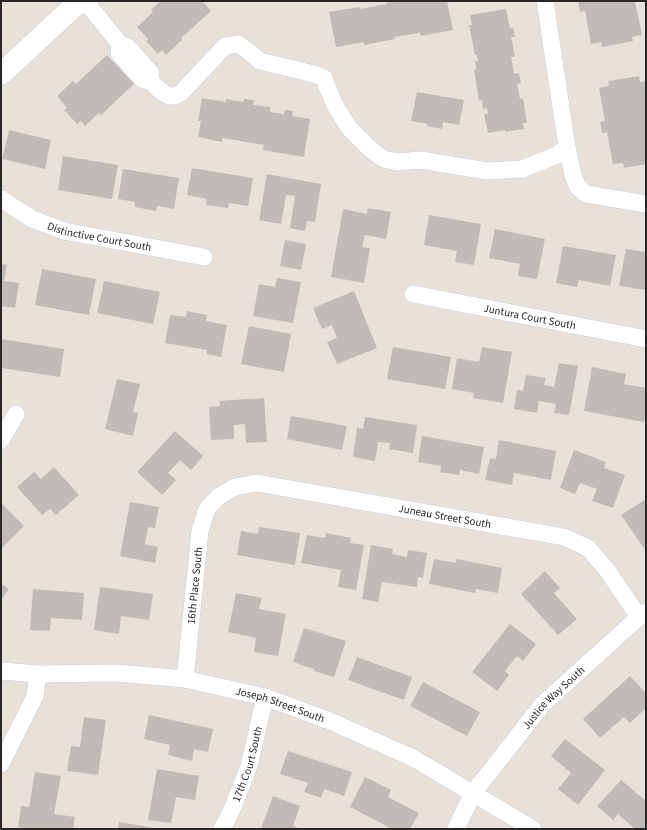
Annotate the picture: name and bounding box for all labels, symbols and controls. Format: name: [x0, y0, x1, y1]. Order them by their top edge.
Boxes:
street label: Distinctive Court South: [45, 218, 153, 255]
street label: Juntura Court South: [482, 300, 577, 333]
street label: Juneau Street South: [397, 501, 492, 532]
street label: 16th Place South: [183, 546, 206, 625]
street label: Justice Way South: [519, 662, 588, 732]
street label: Joseph Street South: [234, 683, 327, 726]
street label: 17th Court South: [228, 725, 265, 804]

